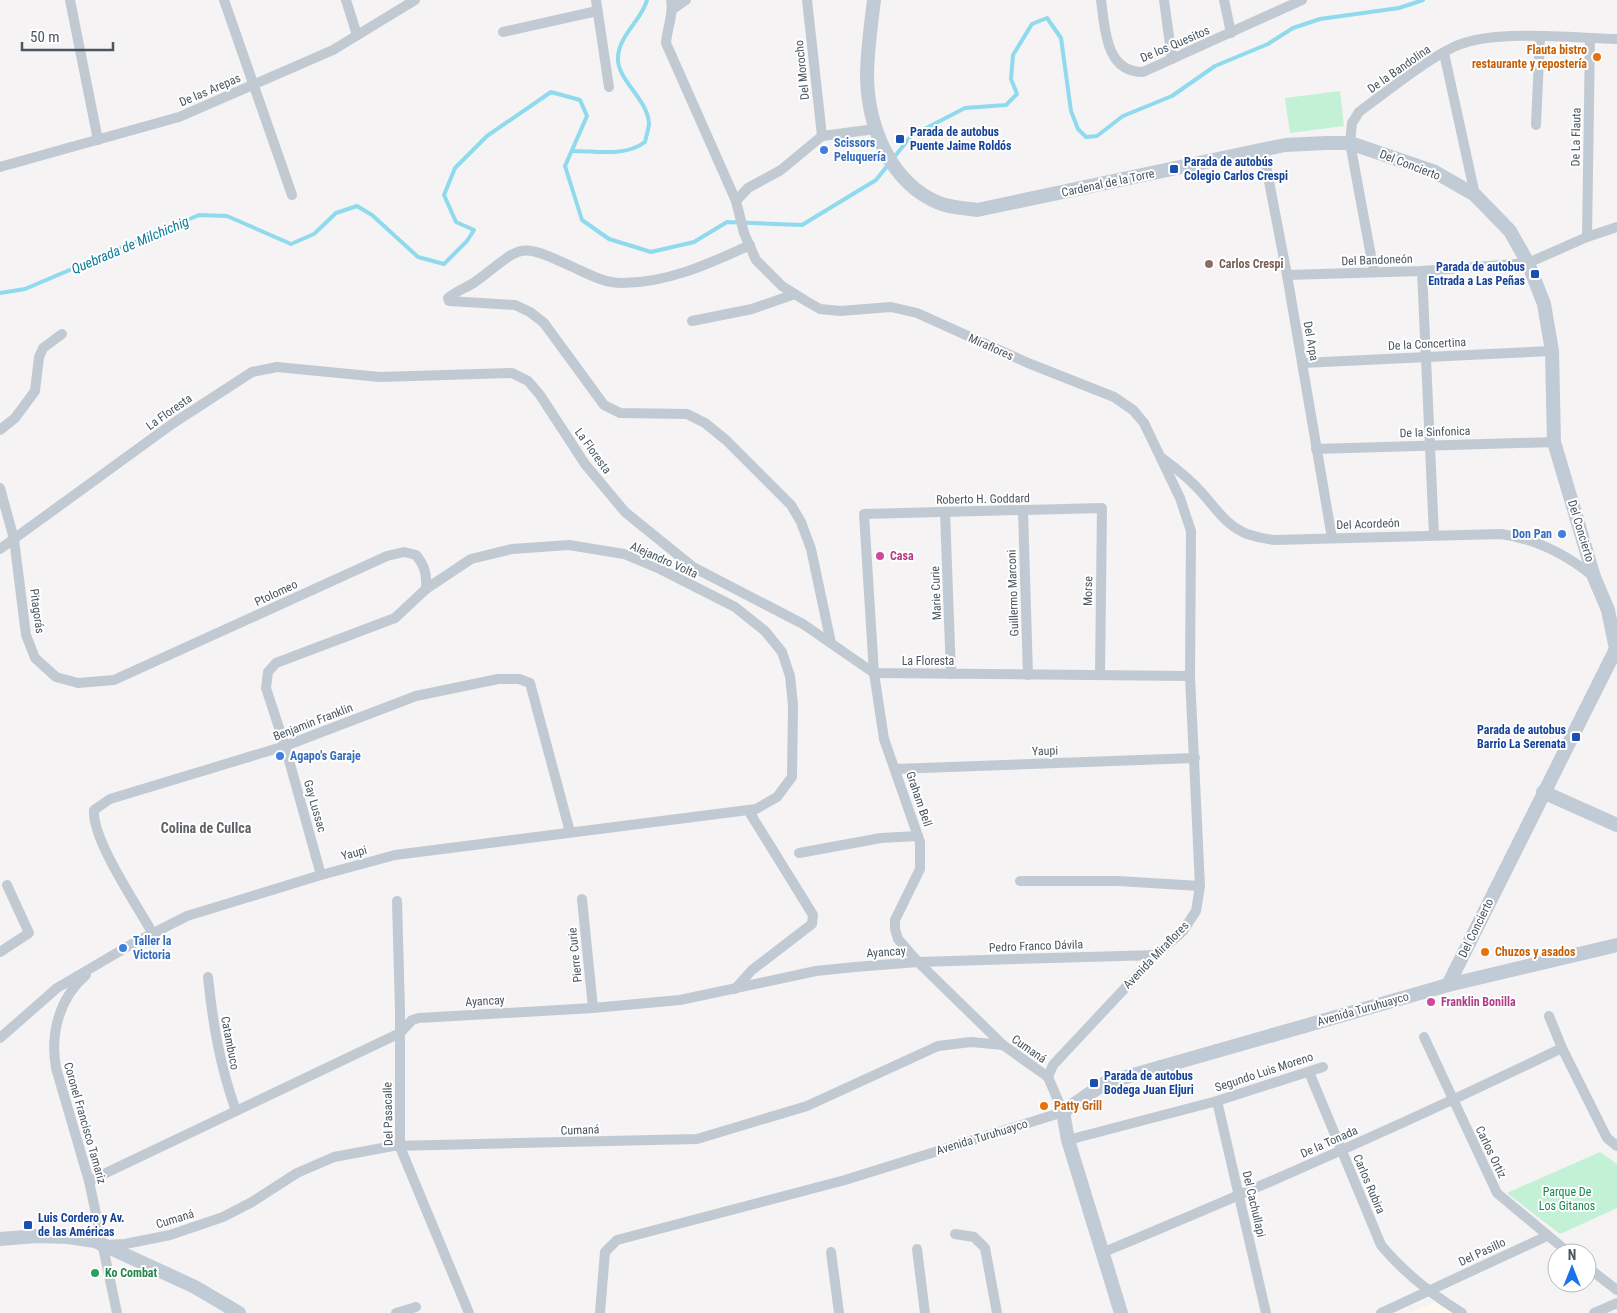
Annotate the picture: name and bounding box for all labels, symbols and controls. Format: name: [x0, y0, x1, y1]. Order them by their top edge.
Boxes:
scale bar: [22, 20, 114, 52]
street label: De los Quesitos: [1138, 23, 1212, 65]
text: 50 m: [30, 28, 60, 46]
street label: Del Morocho: [792, 39, 812, 101]
street label: De la Bandolina: [1365, 42, 1433, 96]
place label: Flauta bistro restaurante y repostería: [1472, 43, 1587, 71]
marker: Flauta bistro restaurante y repostería: [1591, 51, 1603, 63]
street label: De las Arepas: [177, 71, 243, 109]
street label: De La Flauta: [1568, 107, 1584, 167]
place label: Parada de autobus Puente Jaime Roldós: [910, 125, 1012, 153]
marker: Parada de autobus Puente Jaime Roldós: [894, 133, 906, 145]
place label: Scissors Peluquería: [834, 136, 886, 164]
marker: Scissors Peluquería: [818, 144, 830, 156]
street label: Del Concierto: [1378, 147, 1442, 183]
place label: Parada de autobús Colegio Carlos Crespi: [1184, 155, 1288, 183]
marker: Parada de autobús Colegio Carlos Crespi: [1168, 163, 1180, 175]
street label: Cardenal de la Torre: [1060, 166, 1156, 200]
water label: Quebrada de Milchichig: [69, 213, 191, 277]
street label: Del Bandoneón: [1341, 252, 1413, 268]
place label: Carlos Crespi: [1219, 257, 1284, 271]
marker: Carlos Crespi: [1203, 258, 1215, 270]
place label: Parada de autobus Entrada a Las Peñas: [1428, 260, 1526, 288]
marker: Parada de autobus Entrada a Las Peñas: [1529, 268, 1541, 280]
street label: Del Arpa: [1301, 320, 1321, 362]
street label: Miraflores: [966, 331, 1016, 363]
street label: De la Concertina: [1388, 335, 1467, 353]
street label: La Floresta: [143, 391, 195, 433]
street label: De la Sinfonica: [1399, 424, 1471, 440]
street label: La Floresta: [572, 426, 614, 477]
street label: Roberto H. Goddard: [936, 491, 1030, 507]
street label: Del Concierto: [1565, 498, 1597, 564]
street label: Del Acordeón: [1336, 516, 1400, 532]
place label: Don Pan: [1512, 527, 1552, 541]
marker: Don Pan: [1556, 528, 1568, 540]
street label: Alejandro Volta: [628, 539, 700, 581]
place label: Casa: [890, 549, 914, 563]
street label: Guillermo Marconi: [1004, 549, 1022, 637]
marker: Casa: [874, 550, 886, 562]
street label: Marie Curie: [928, 565, 944, 620]
street label: Morse: [1081, 576, 1095, 606]
street label: Ptolomeo: [252, 577, 300, 609]
street label: Pitagorás: [27, 588, 47, 634]
street label: La Floresta: [902, 654, 955, 668]
street label: Benjamin Franklin: [271, 700, 355, 744]
place label: Parada de autobus Barrio La Serenata: [1477, 723, 1567, 751]
marker: Parada de autobus Barrio La Serenata: [1570, 731, 1582, 743]
street label: Yaupi: [1032, 744, 1058, 758]
place label: Agapo's Garaje: [290, 749, 361, 763]
marker: Agapo's Garaje: [274, 750, 286, 762]
street label: Graham Bell: [903, 770, 935, 828]
street label: Gay Lussac: [301, 778, 329, 834]
district label: Colina de Cullca: [161, 820, 252, 836]
street label: Yaupi: [340, 843, 368, 863]
street label: Del Concierto: [1456, 896, 1496, 960]
street label: Avenida Miraflores: [1120, 918, 1192, 992]
street label: Pierre Curie: [565, 926, 585, 983]
place label: Taller la Victoria: [133, 934, 172, 962]
street label: Pedro Franco Dávila: [989, 937, 1084, 955]
marker: Taller la Victoria: [117, 942, 129, 954]
street label: Ayancay: [866, 944, 906, 960]
place label: Chuzos y asados: [1495, 945, 1576, 959]
marker: Chuzos y asados: [1479, 946, 1491, 958]
street label: Avenida Turuhuayco: [1316, 989, 1410, 1029]
street label: Ayancay: [465, 993, 505, 1009]
place label: Franklin Bonilla: [1441, 995, 1516, 1009]
marker: Franklin Bonilla: [1425, 996, 1437, 1008]
street label: Catambuco: [218, 1015, 242, 1071]
street label: Cumaná: [1009, 1032, 1049, 1066]
street label: Segundo Luis Moreno: [1213, 1050, 1315, 1094]
street label: Coronel Francisco Tamariz: [61, 1061, 109, 1185]
place label: Parada de autobus Bodega Juan Eljuri: [1104, 1069, 1194, 1097]
marker: Parada de autobus Bodega Juan Eljuri: [1088, 1077, 1100, 1089]
street label: Del Pasacalle: [380, 1082, 396, 1146]
place label: Patty Grill: [1054, 1099, 1102, 1113]
marker: Patty Grill: [1038, 1100, 1050, 1112]
street label: Avenida Turuhuayco: [935, 1116, 1029, 1158]
street label: Cumaná: [560, 1122, 600, 1138]
street label: De la Tonada: [1298, 1123, 1360, 1161]
street label: Carlos Ortiz: [1472, 1124, 1510, 1180]
street label: Carlos Rubira: [1350, 1152, 1388, 1216]
street label: Del Cachullapi: [1240, 1169, 1268, 1239]
park label: Parque De Los Gitanos: [1539, 1185, 1595, 1213]
street label: Cumaná: [154, 1207, 196, 1231]
place label: Luis Cordero y Av. de las Américas: [38, 1211, 125, 1239]
marker: Luis Cordero y Av. de las Américas: [22, 1219, 34, 1231]
street label: Del Pasillo: [1456, 1235, 1508, 1269]
north arrow: [1547, 1243, 1597, 1293]
text: N: [1568, 1247, 1576, 1263]
place label: Ko Combat: [105, 1266, 158, 1280]
marker: Ko Combat: [89, 1267, 101, 1279]

